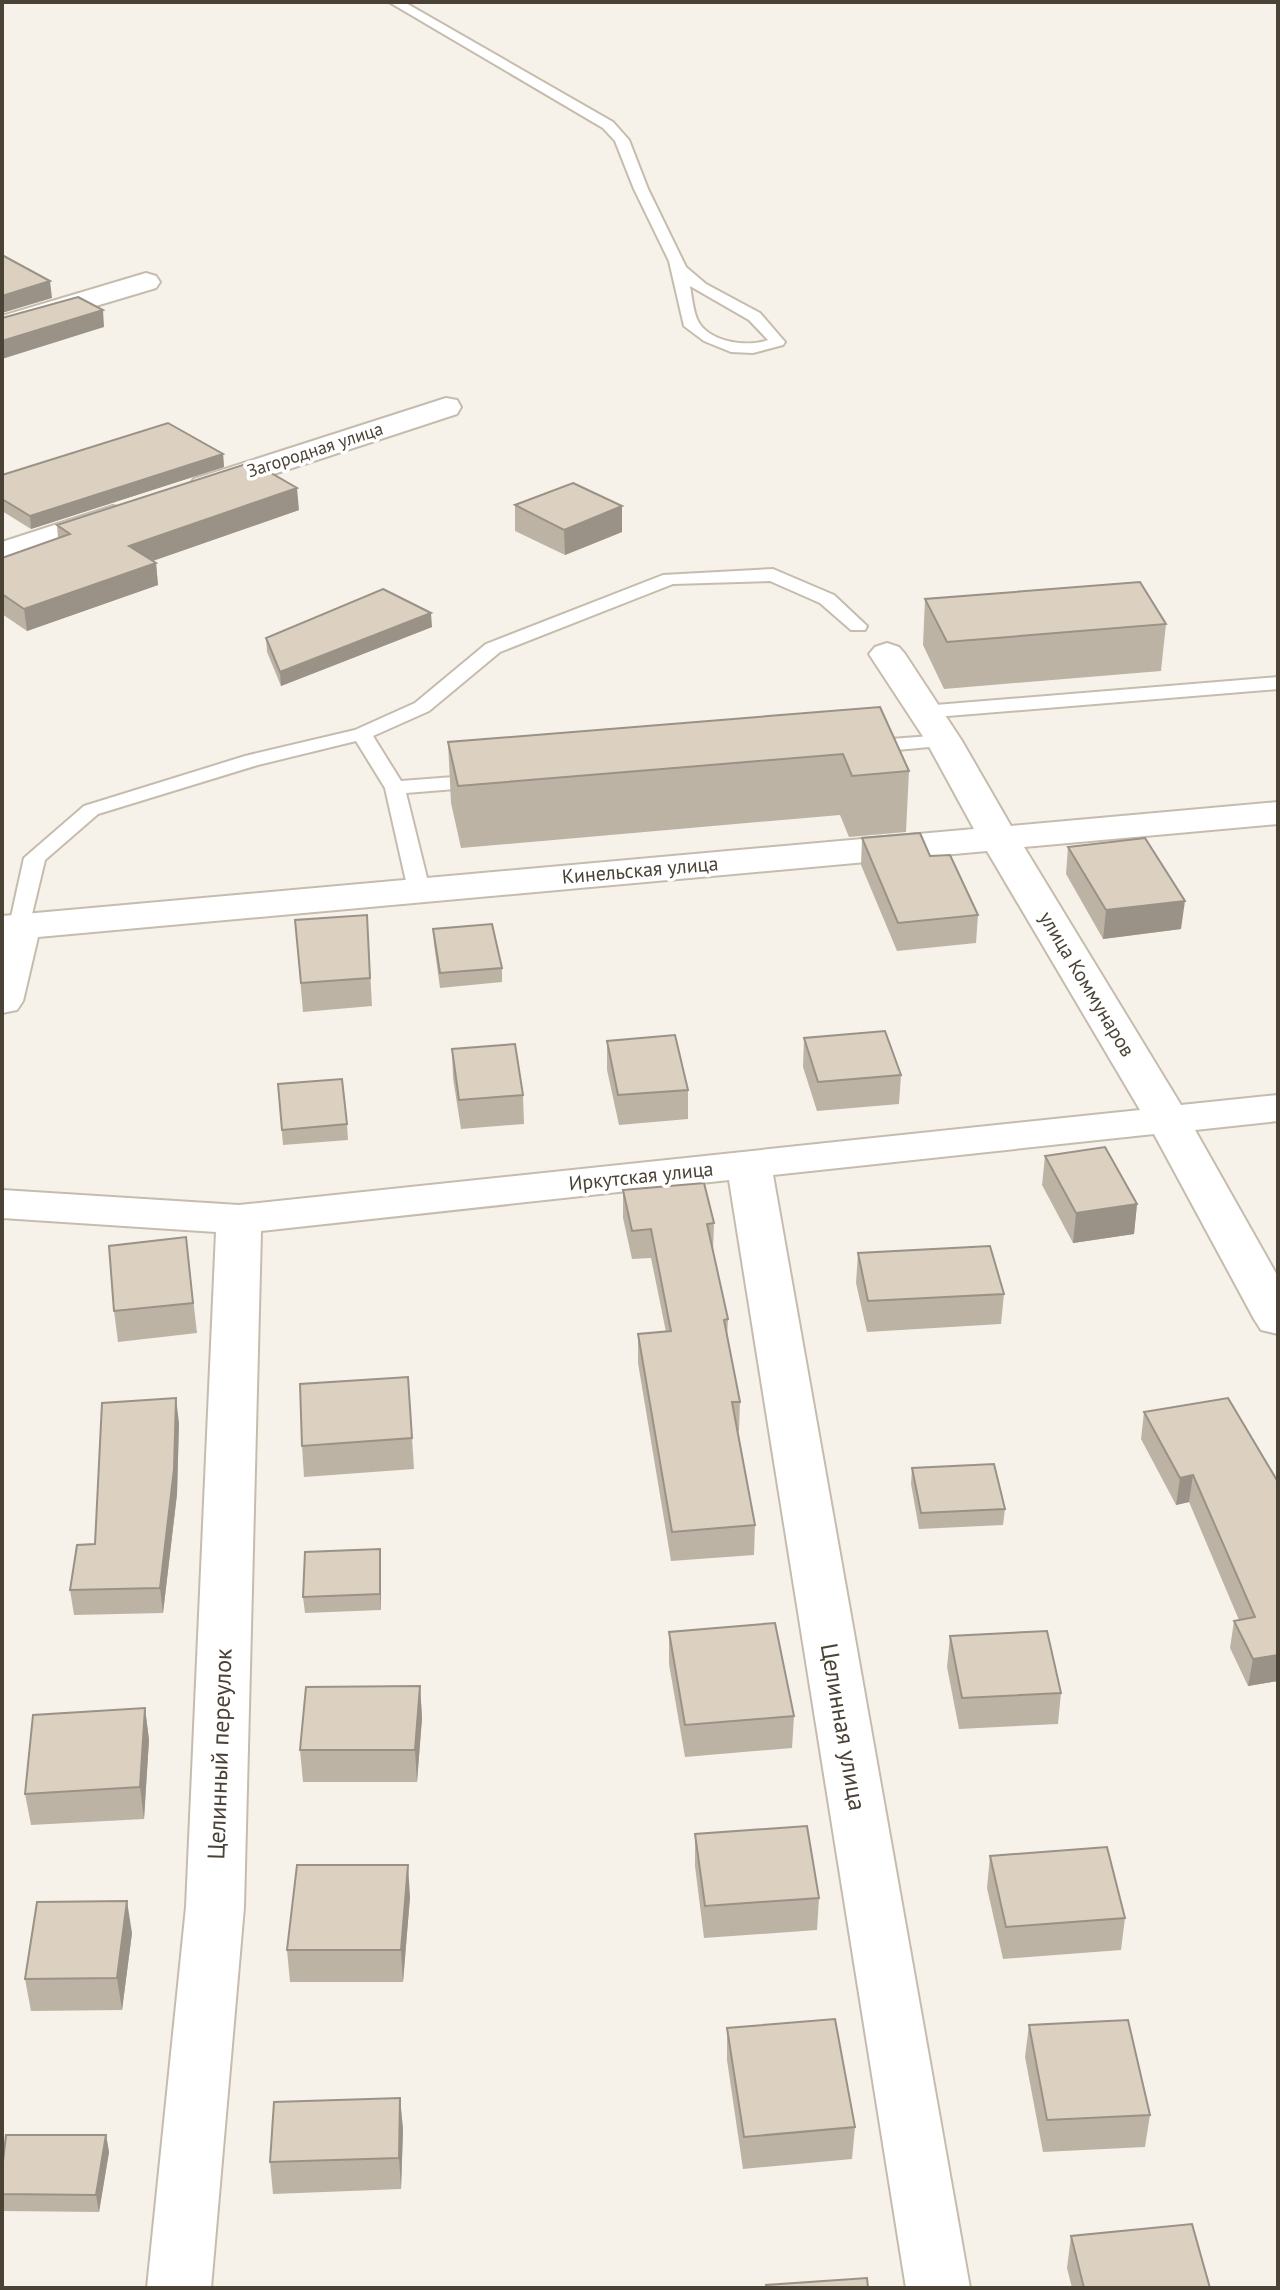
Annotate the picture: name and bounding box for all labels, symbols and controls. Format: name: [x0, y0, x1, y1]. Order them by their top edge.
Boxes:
street label: Загородная улица: [244, 417, 386, 482]
street label: Кинельская улица: [561, 850, 719, 890]
street label: улица Коммунаров: [1033, 906, 1141, 1062]
street label: Иркутская улица: [567, 1155, 715, 1197]
street label: Целинная улица: [814, 1641, 873, 1813]
street label: Целинный переулок: [200, 1647, 239, 1860]

